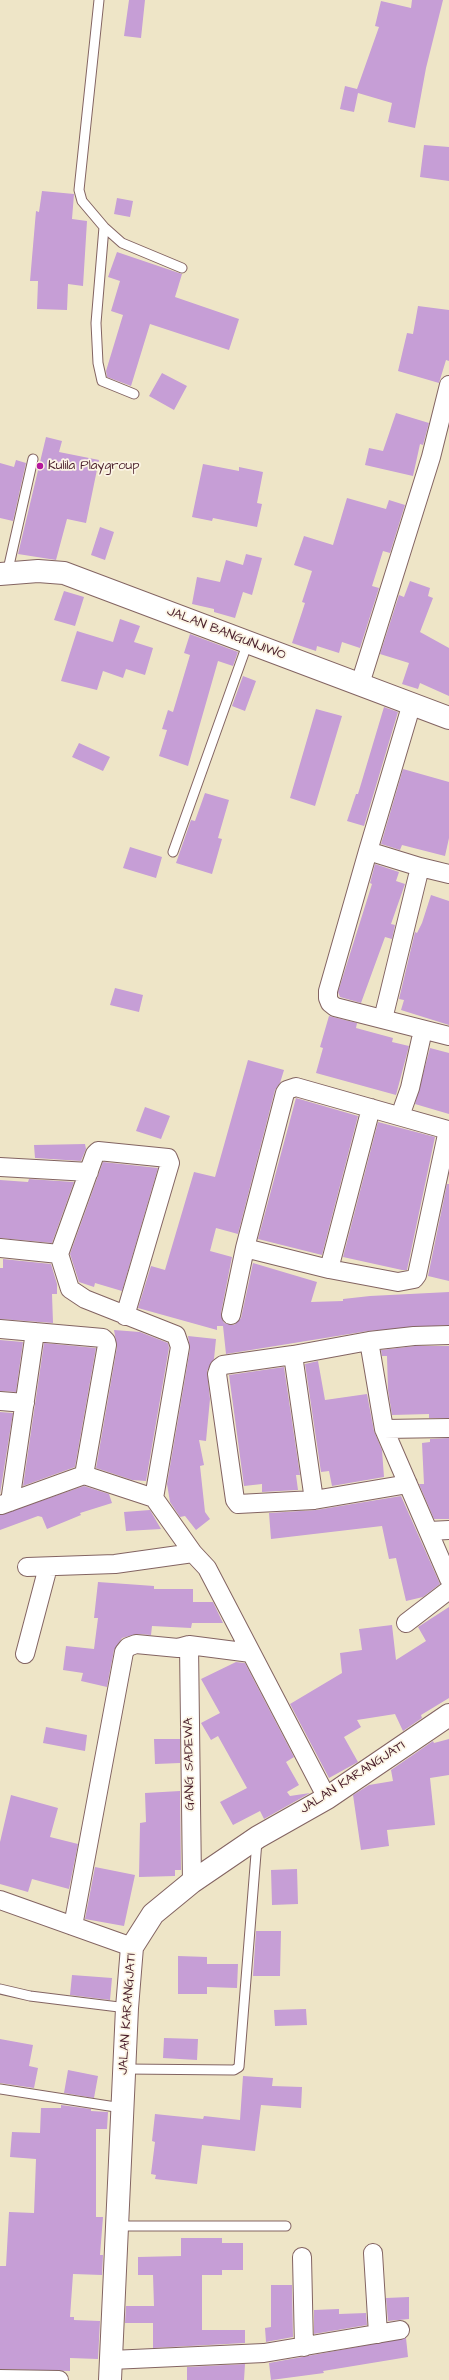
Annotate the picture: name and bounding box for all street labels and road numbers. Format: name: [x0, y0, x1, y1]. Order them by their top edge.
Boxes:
street label: JALAN BANGUNJIWO: [164, 604, 288, 664]
street label: GANG SADEWA: [181, 1717, 199, 1811]
street label: JALAN KARANGJATI: [298, 1738, 408, 1818]
street label: JALAN KARANGJATI: [116, 1953, 140, 2075]

